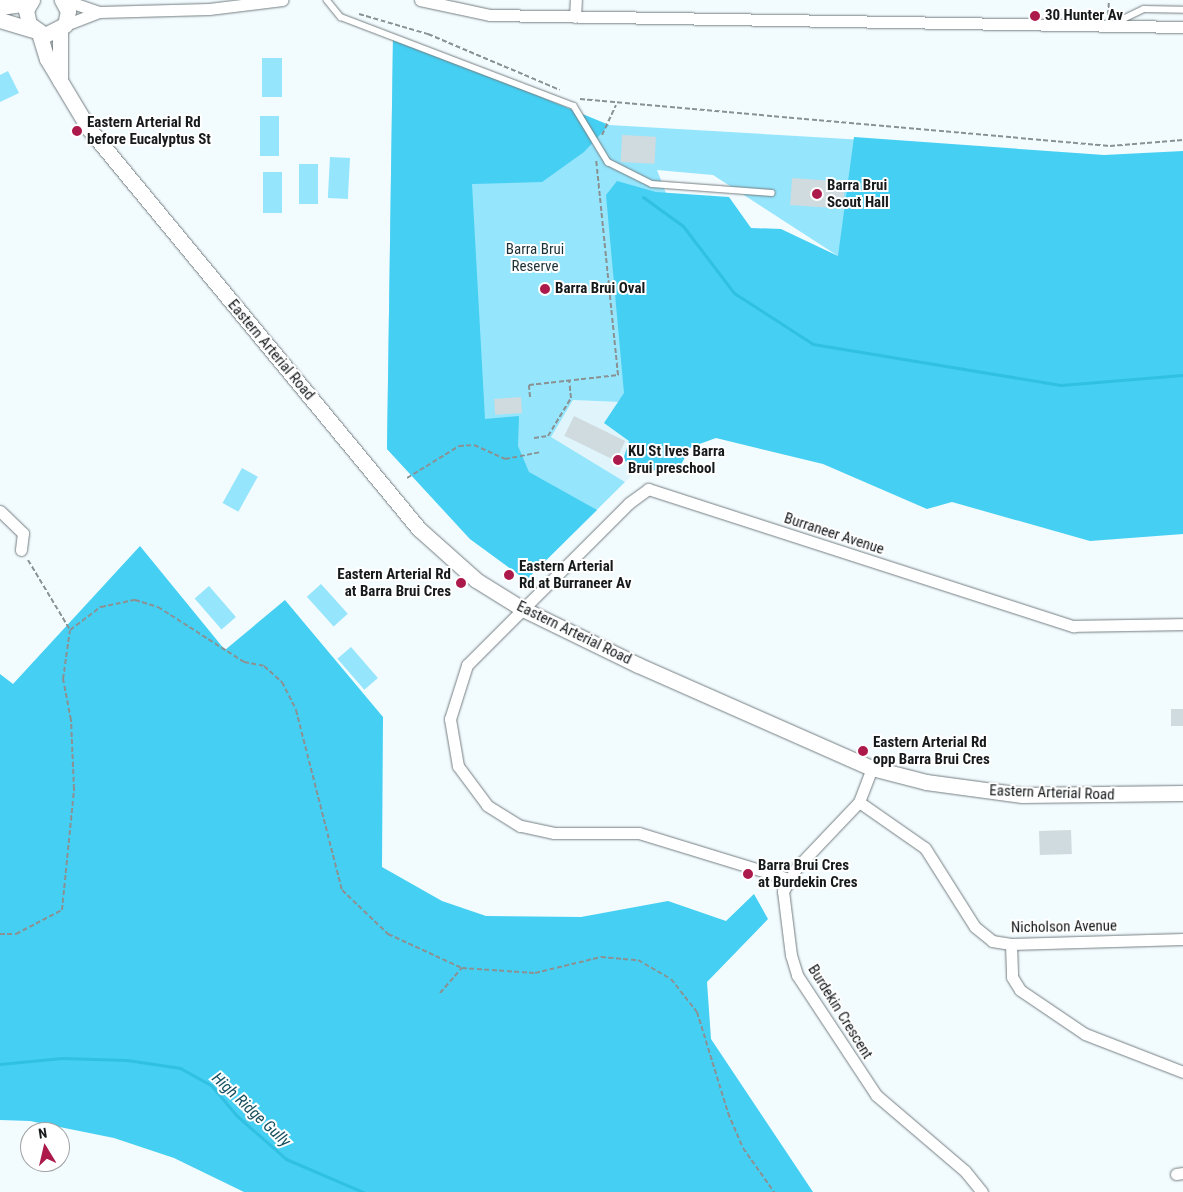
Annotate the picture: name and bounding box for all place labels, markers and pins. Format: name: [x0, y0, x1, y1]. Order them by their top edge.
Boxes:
place label: 30 Hunter Av: [1045, 7, 1123, 25]
marker: 30 Hunter Av: [1029, 10, 1041, 22]
place label: Eastern Arterial Rd before Eucalyptus St: [87, 113, 211, 148]
marker: Eastern Arterial Rd before Eucalyptus St: [71, 125, 83, 137]
place label: Barra Brui Scout Hall: [827, 176, 889, 211]
marker: Barra Brui Scout Hall: [811, 188, 823, 200]
place label: Barra Brui Oval: [555, 280, 645, 298]
marker: Barra Brui Oval: [539, 283, 551, 295]
place label: KU St Ives Barra Brui preschool: [628, 442, 725, 477]
marker: KU St Ives Barra Brui preschool: [612, 454, 624, 466]
place label: Eastern Arterial Rd at Burraneer Av: [519, 557, 631, 592]
place label: Eastern Arterial Rd at Barra Brui Cres: [337, 565, 451, 600]
marker: Eastern Arterial Rd at Burraneer Av: [503, 569, 515, 581]
marker: Eastern Arterial Rd at Barra Brui Cres: [455, 577, 467, 589]
place label: Eastern Arterial Rd opp Barra Brui Cres: [873, 733, 990, 768]
marker: Eastern Arterial Rd opp Barra Brui Cres: [857, 745, 869, 757]
place label: Barra Brui Cres at Burdekin Cres: [758, 856, 858, 891]
marker: Barra Brui Cres at Burdekin Cres: [742, 868, 754, 880]

